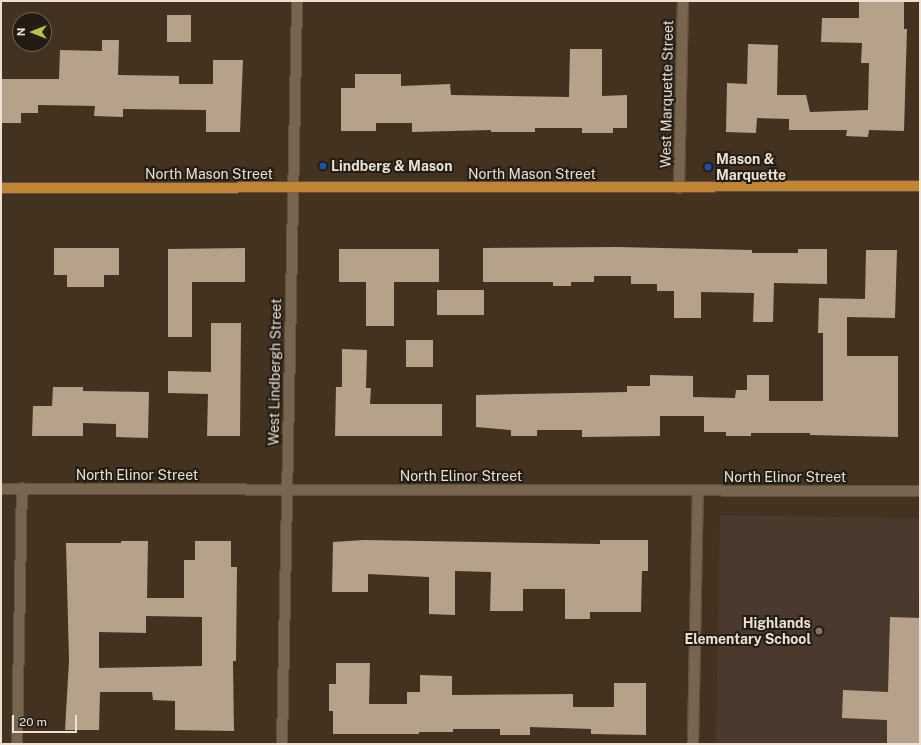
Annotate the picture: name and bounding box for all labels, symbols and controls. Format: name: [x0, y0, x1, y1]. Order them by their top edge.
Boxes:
north arrow: [12, 12, 52, 52]
street label: West Marquette Street: [657, 20, 677, 168]
text: N: [15, 28, 27, 36]
place label: Mason & Marquette: [716, 151, 786, 184]
place label: Lindberg & Mason: [331, 158, 452, 174]
marker: Lindberg & Mason: [318, 161, 328, 171]
marker: Mason & Marquette: [703, 162, 713, 172]
street label: North Mason Street: [145, 166, 273, 182]
street label: North Mason Street: [468, 166, 596, 182]
street label: West Lindbergh Street: [265, 298, 285, 446]
street label: North Elinor Street: [76, 467, 198, 483]
street label: North Elinor Street: [400, 468, 522, 484]
street label: North Elinor Street: [724, 469, 846, 485]
place label: Highlands Elementary School: [684, 615, 811, 648]
marker: Highlands Elementary School: [814, 626, 824, 636]
scale bar: [14, 707, 79, 733]
text: 20 m: [19, 715, 47, 729]

